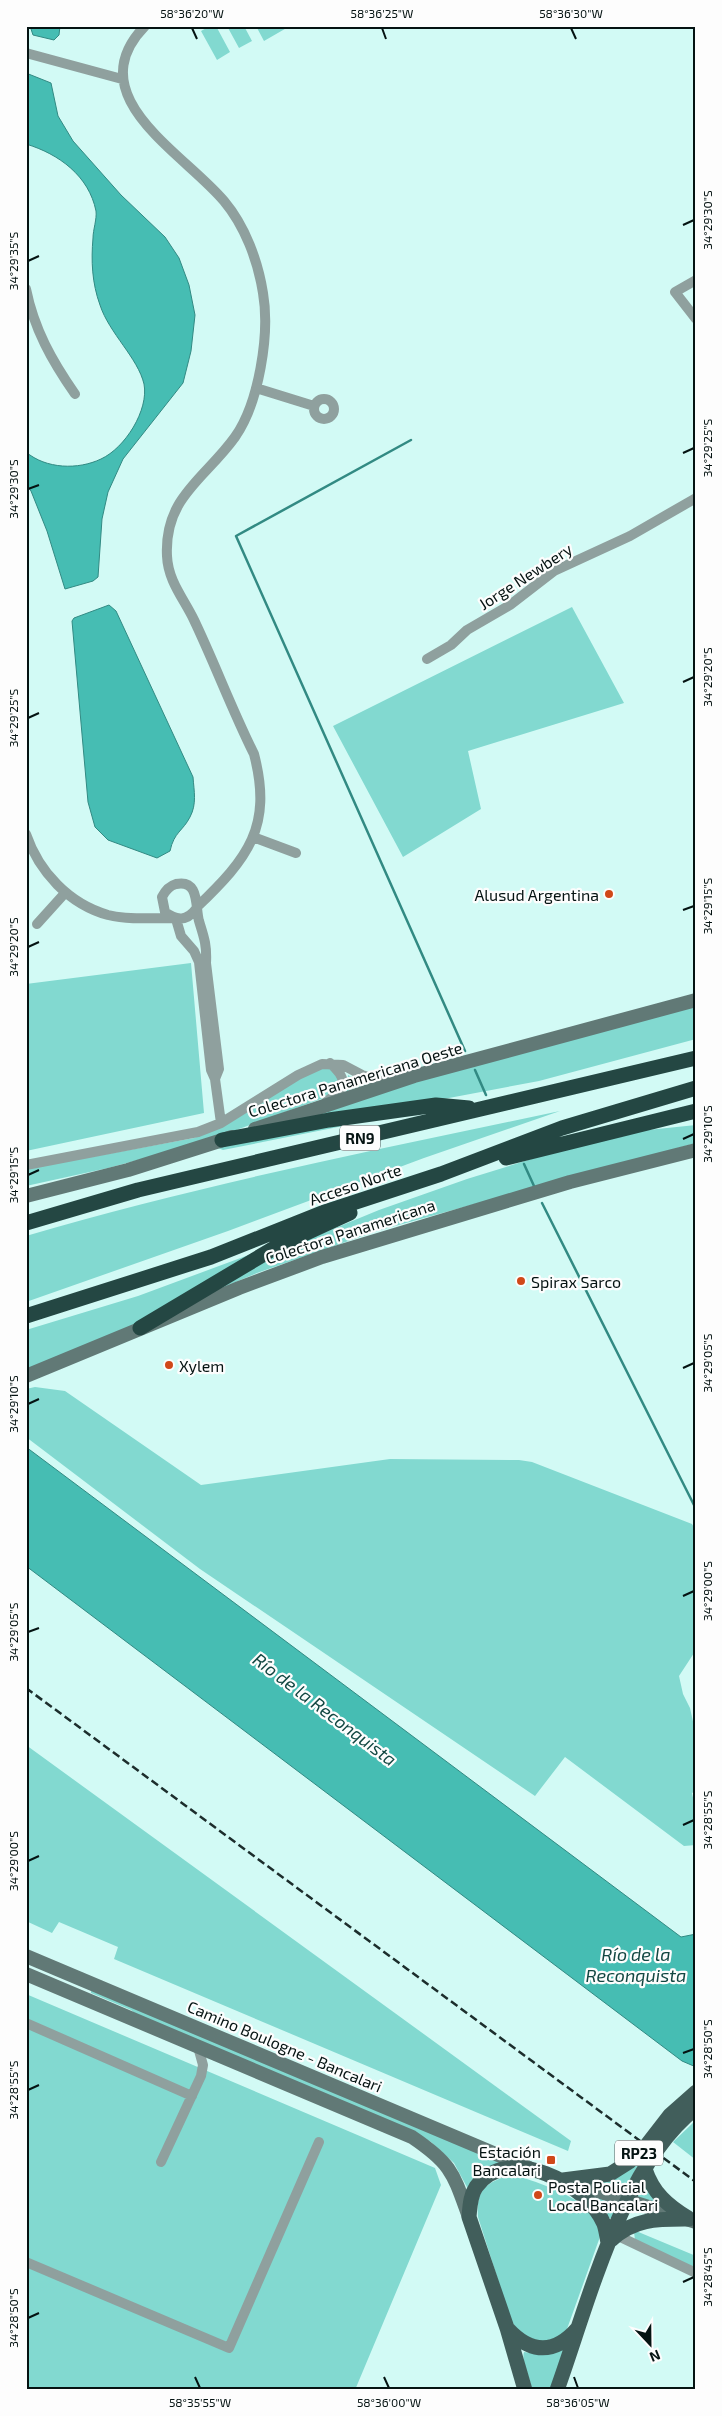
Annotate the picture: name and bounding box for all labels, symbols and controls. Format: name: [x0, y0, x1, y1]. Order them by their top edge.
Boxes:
text: 58°36'20"W: [160, 6, 224, 20]
text: 58°36'25"W: [351, 6, 413, 20]
text: 58°36'30"W: [539, 6, 603, 20]
text: 34°29'30"S: [700, 190, 714, 250]
text: 34°29'35"S: [6, 231, 20, 290]
text: 34°29'25"S: [700, 418, 714, 477]
text: 34°29'30"S: [6, 459, 20, 519]
street label: Jorge Newbery: [475, 538, 576, 613]
text: 34°29'20"S: [700, 647, 714, 707]
text: 34°29'25"S: [6, 688, 20, 747]
text: 34°29'15"S: [700, 877, 714, 934]
place label: Alusud Argentina: [474, 885, 599, 904]
marker: Alusud Argentina: [603, 888, 615, 900]
text: 34°29'20"S: [6, 917, 20, 977]
street label: Colectora Panamericana Oeste: [246, 1037, 464, 1121]
text: 34°29'10"S: [700, 1105, 714, 1163]
road number: RN9: [340, 1126, 380, 1150]
text: 34°29'15"S: [6, 1146, 20, 1203]
street label: Acceso Norte: [306, 1159, 404, 1209]
street label: Colectora Panamericana: [263, 1195, 437, 1267]
place label: Spirax Sarco: [531, 1272, 621, 1291]
marker: Spirax Sarco: [515, 1275, 527, 1287]
text: 34°29'05"S: [700, 1333, 714, 1393]
place label: Xylem: [179, 1356, 224, 1375]
marker: Xylem: [163, 1359, 175, 1371]
text: 34°29'10"S: [6, 1375, 20, 1433]
text: 34°29'00"S: [700, 1561, 714, 1621]
text: 34°29'05"S: [6, 1602, 20, 1662]
water label: Río de la Reconquista: [249, 1648, 401, 1770]
text: 34°28'55"S: [700, 1790, 714, 1849]
text: 34°29'00"S: [6, 1831, 20, 1891]
water label: Río de la Reconquista: [586, 1943, 686, 1986]
street label: Camino Boulogne - Bancalari: [185, 1996, 385, 2096]
text: 34°28'50"S: [700, 2019, 714, 2079]
text: 34°28'55"S: [6, 2060, 20, 2119]
road number: RP23: [615, 2140, 663, 2166]
place label: Estación Bancalari: [472, 2142, 541, 2179]
marker: Estación Bancalari: [545, 2154, 557, 2166]
place label: Posta Policial Local Bancalari: [548, 2177, 658, 2214]
marker: Posta Policial Local Bancalari: [532, 2189, 544, 2201]
text: 34°28'45"S: [700, 2247, 714, 2307]
text: 34°28'50"S: [6, 2288, 20, 2348]
north arrow: [624, 2318, 674, 2368]
text: N: [647, 2347, 663, 2366]
text: 58°35'55"W: [169, 2395, 231, 2409]
text: 58°36'00"W: [357, 2395, 421, 2409]
text: 58°36'05"W: [546, 2395, 610, 2409]

